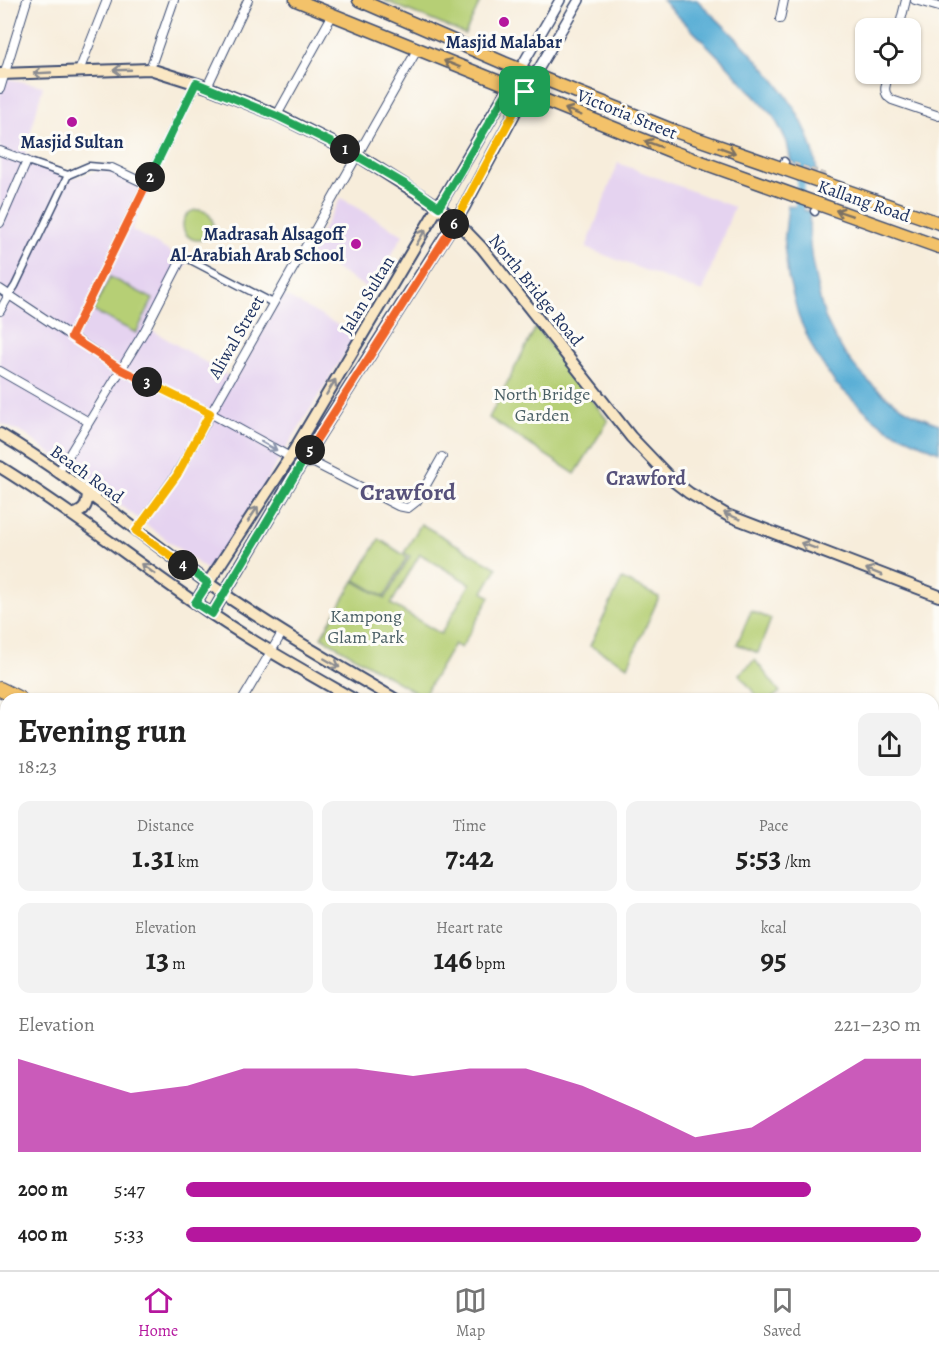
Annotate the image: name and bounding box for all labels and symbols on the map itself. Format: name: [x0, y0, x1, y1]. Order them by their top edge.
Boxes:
marker: Masjid Malabar: [497, 15, 511, 29]
place label: Masjid Malabar: [446, 30, 563, 54]
one-way arrow: [443, 58, 461, 69]
one-way arrow: [112, 64, 132, 76]
pin: [499, 66, 550, 117]
one-way arrow: [33, 68, 53, 79]
street label: Victoria Street: [572, 83, 681, 145]
one-way arrow: [564, 106, 582, 117]
marker: Masjid Sultan: [65, 115, 79, 129]
place label: Masjid Sultan: [20, 130, 124, 154]
pin: 1: [330, 134, 360, 164]
one-way arrow: [644, 138, 662, 149]
one-way arrow: [717, 145, 736, 156]
pin: 2: [135, 162, 165, 192]
street label: Kallang Road: [814, 174, 914, 228]
one-way arrow: [835, 207, 854, 218]
pin: 6: [439, 209, 469, 239]
place label: Madrasah Alsagoff Al-Arabiah Arab School: [169, 222, 347, 267]
one-way arrow: [416, 229, 428, 246]
street label: North Bridge Road: [483, 229, 589, 351]
marker: Madrasah Alsagoff Al-Arabiah Arab School: [349, 237, 363, 251]
street label: Jalan Sultan: [334, 251, 400, 339]
street label: Aliwal Street: [202, 291, 270, 384]
pin: 3: [132, 367, 162, 397]
one-way arrow: [325, 379, 337, 396]
park label: North Bridge Garden: [494, 382, 590, 427]
pin: 5: [295, 435, 325, 465]
street label: Beach Road: [45, 439, 129, 509]
one-way arrow: [260, 440, 277, 452]
district label: Crawford: [606, 465, 686, 492]
district label: Crawford: [360, 476, 456, 508]
one-way arrow: [247, 506, 259, 523]
one-way arrow: [723, 510, 741, 521]
one-way arrow: [800, 539, 819, 550]
pin: 4: [168, 550, 198, 580]
one-way arrow: [140, 563, 156, 576]
one-way arrow: [865, 566, 883, 577]
park label: Kampong Glam Park: [328, 604, 405, 649]
one-way arrow: [323, 657, 340, 669]

